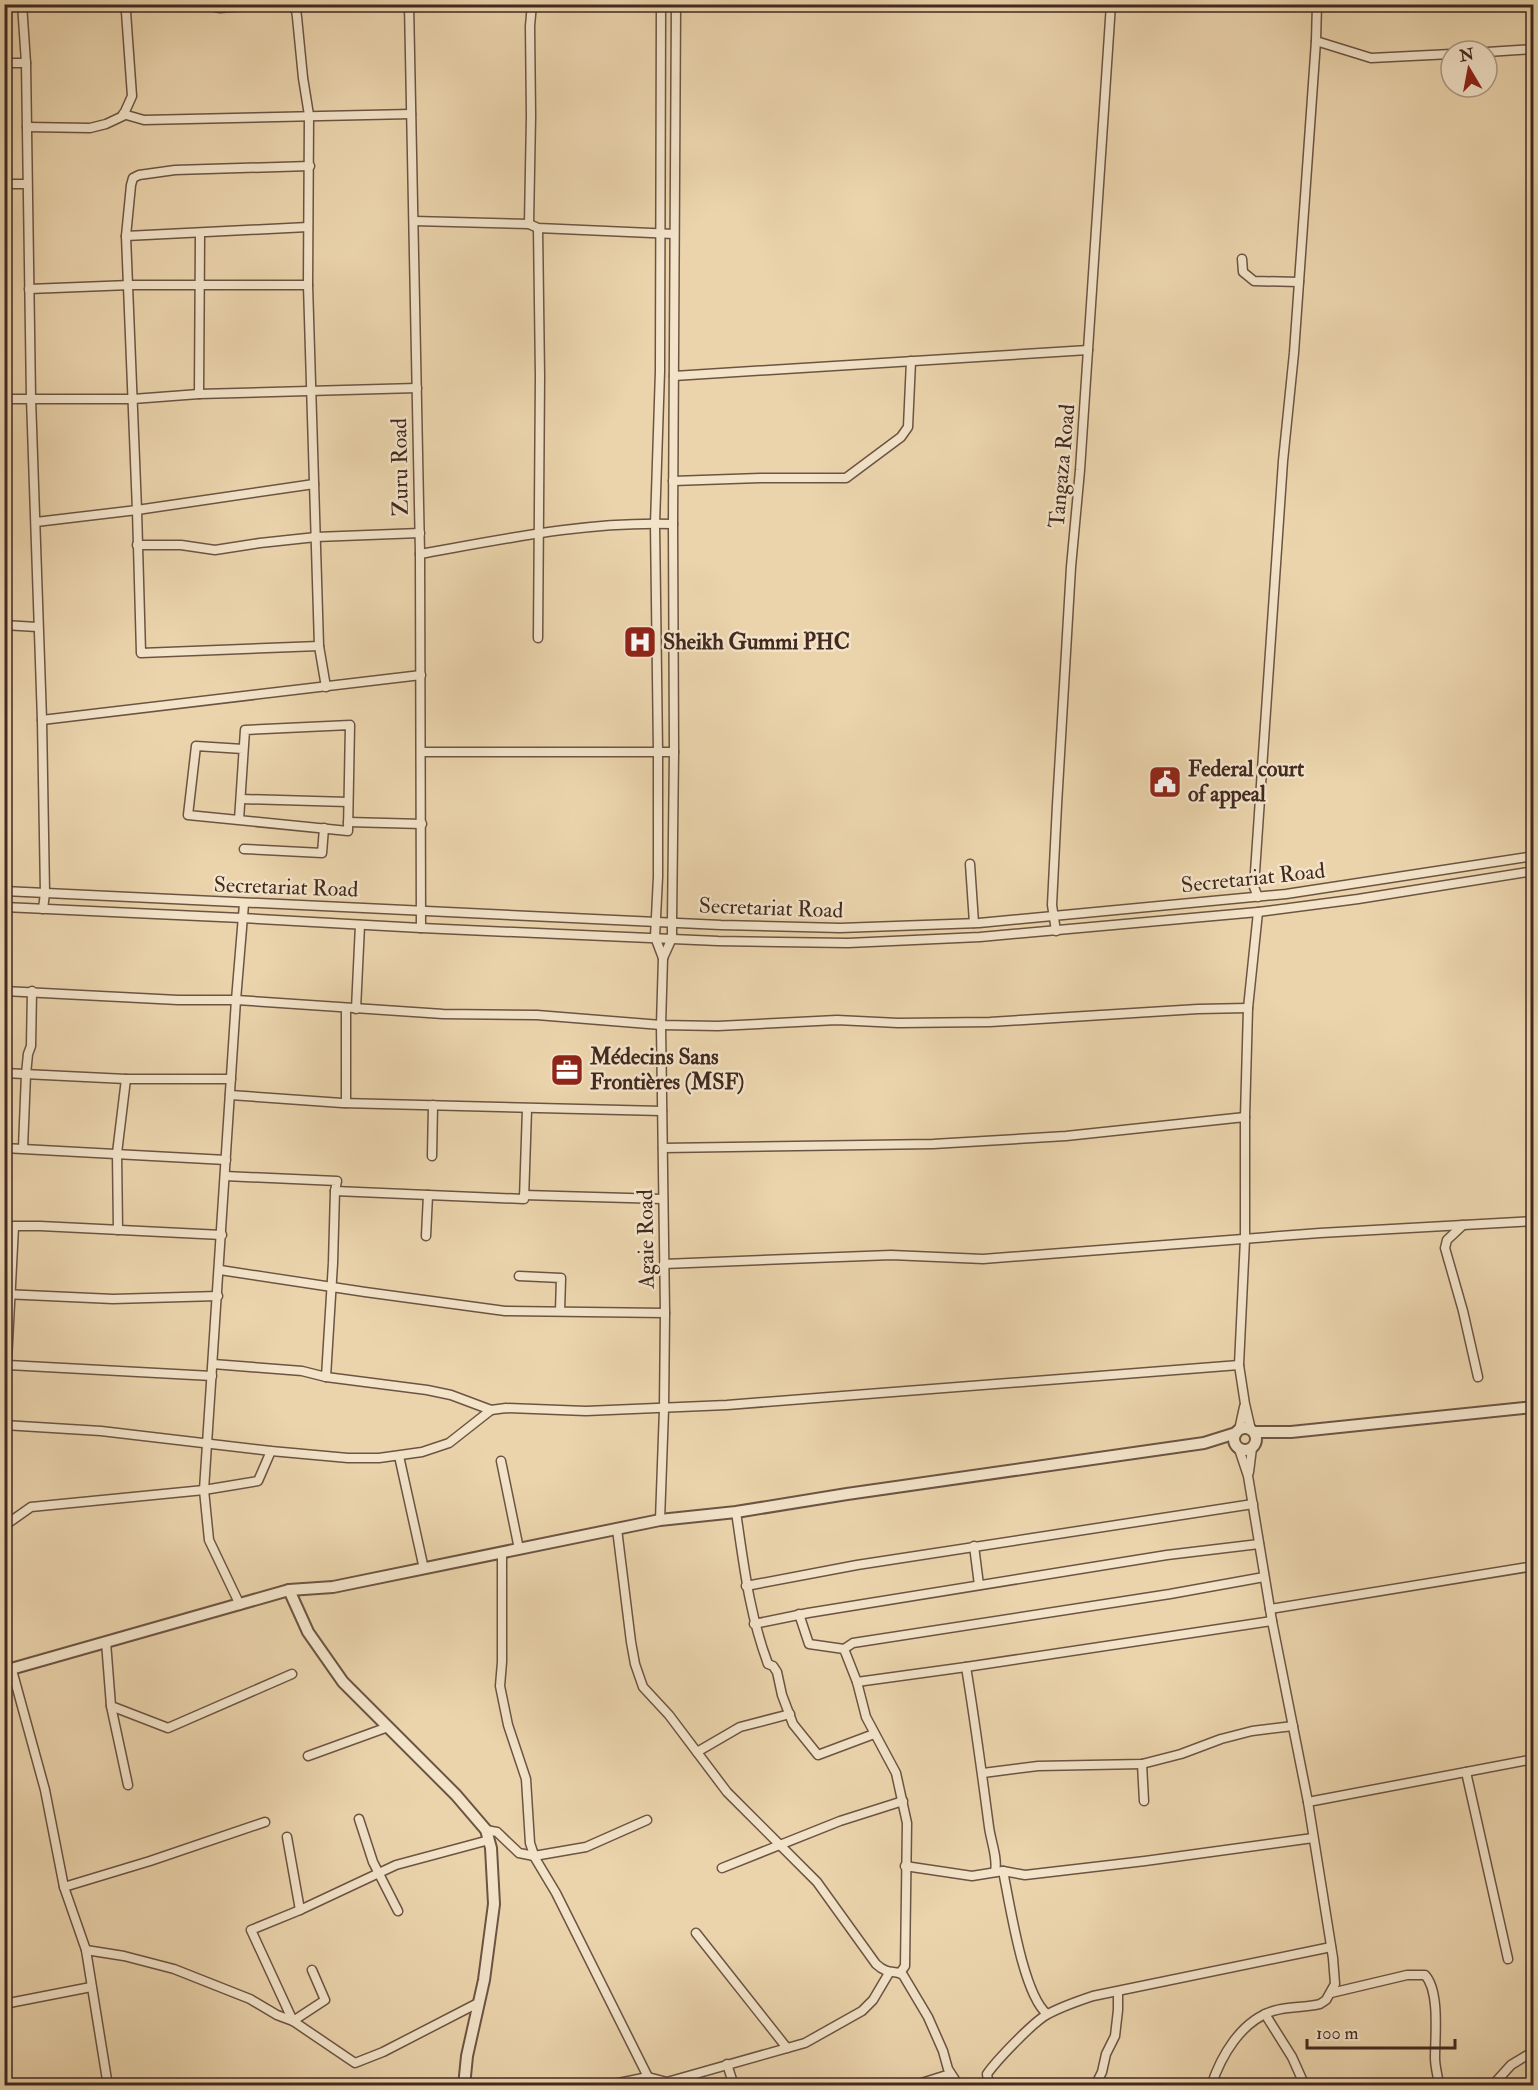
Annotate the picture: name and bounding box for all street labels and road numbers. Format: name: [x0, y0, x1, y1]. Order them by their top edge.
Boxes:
street label: Tangaza Road: [1043, 403, 1081, 529]
street label: Zuru Road: [385, 418, 415, 516]
street label: Secretariat Road: [1180, 856, 1327, 899]
street label: Secretariat Road: [213, 870, 359, 904]
street label: Secretariat Road: [698, 891, 844, 925]
street label: Agaie Road: [631, 1189, 661, 1290]

